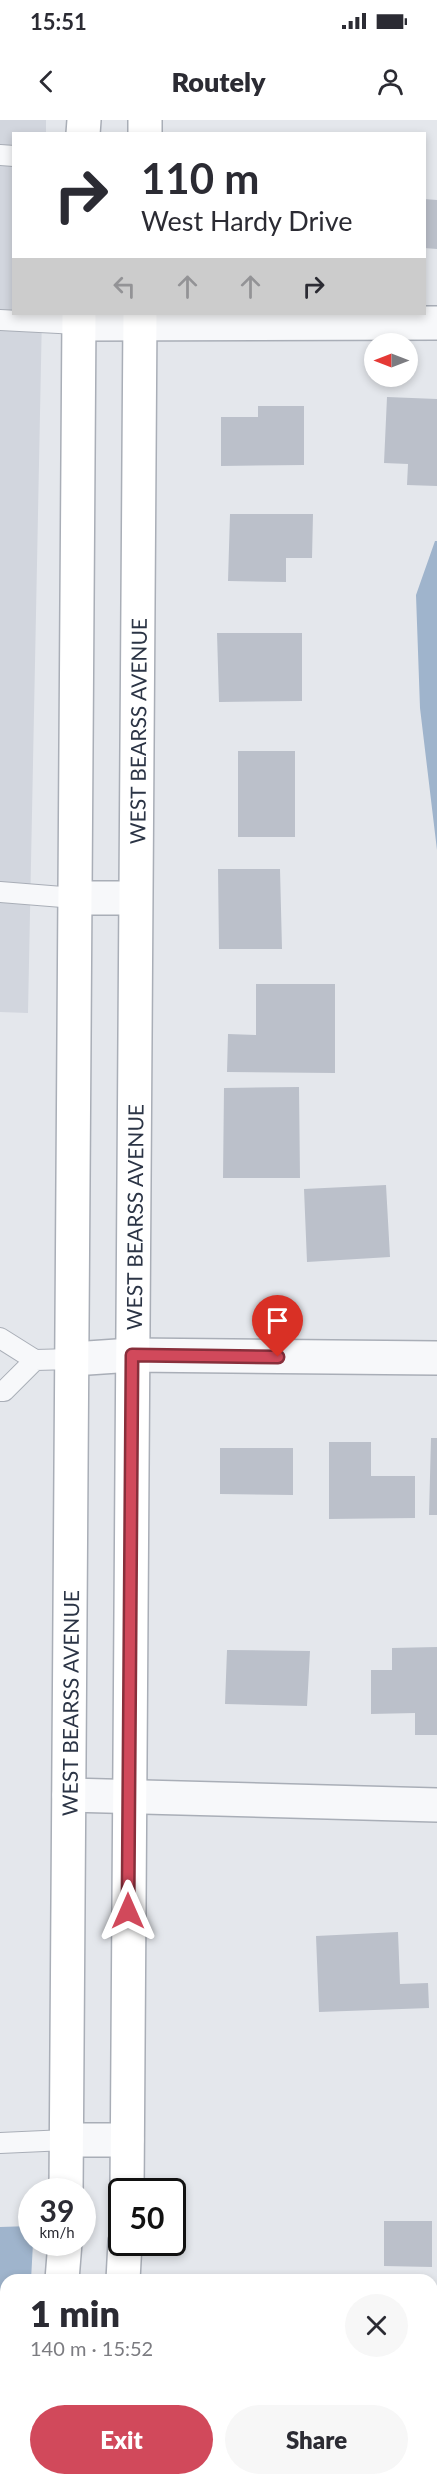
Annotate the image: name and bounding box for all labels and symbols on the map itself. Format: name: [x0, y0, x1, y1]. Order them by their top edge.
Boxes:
north arrow: [364, 333, 418, 387]
street label: WEST BEARSS AVENUE: [124, 618, 150, 844]
street label: WEST BEARSS AVENUE: [120, 1104, 147, 1330]
pin: [252, 1295, 303, 1357]
street label: WEST BEARSS AVENUE: [56, 1590, 83, 1816]
position arrow: [96, 1879, 160, 1943]
speed limit sign: 50: [108, 2178, 186, 2256]

